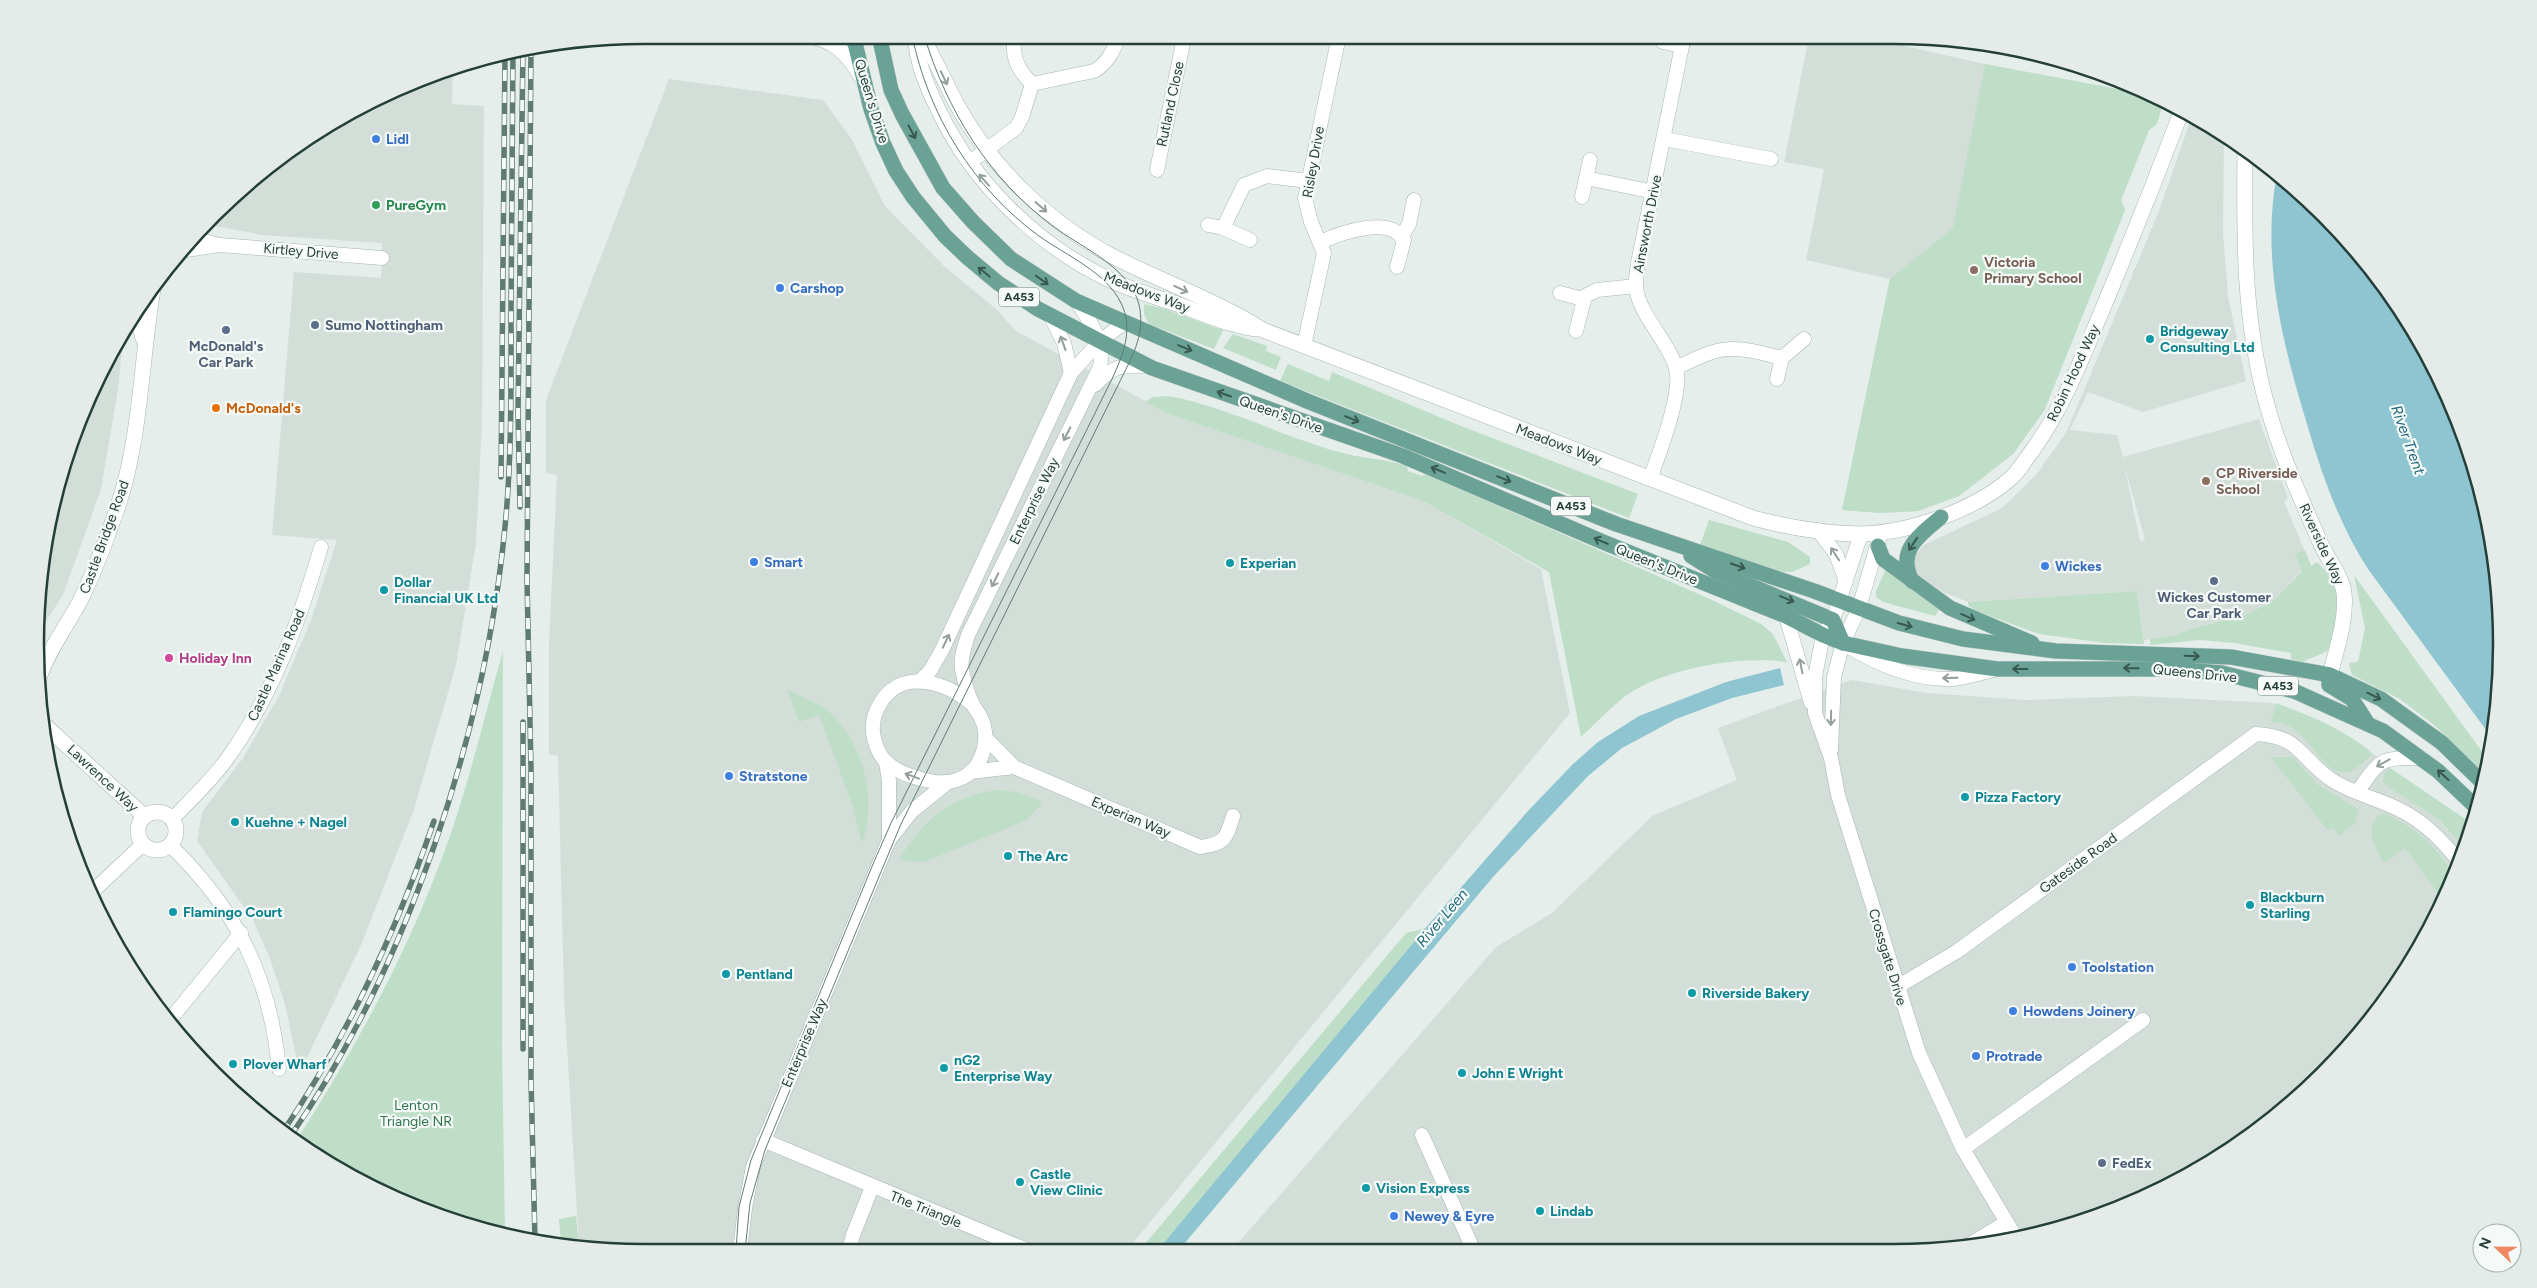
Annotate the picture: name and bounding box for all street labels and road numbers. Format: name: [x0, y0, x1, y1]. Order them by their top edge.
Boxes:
street label: Queen's Drive: [851, 57, 892, 146]
street label: Rutland Close: [1153, 59, 1188, 148]
street label: Risley Drive: [1299, 125, 1328, 199]
street label: Ainsworth Drive: [1630, 173, 1665, 275]
street label: Kirtley Drive: [263, 240, 340, 263]
street label: Meadows Way: [1101, 268, 1193, 317]
road number: A453: [999, 288, 1039, 306]
street label: Robin Hood Way: [2043, 321, 2104, 425]
street label: Queen's Drive: [1237, 392, 1325, 437]
street label: Meadows Way: [1513, 420, 1605, 469]
street label: Enterprise Way: [1006, 454, 1063, 548]
street label: Castle Bridge Road: [76, 478, 133, 596]
road number: A453: [1551, 496, 1591, 516]
street label: Riverside Way: [2295, 501, 2348, 588]
street label: Queen's Drive: [1613, 540, 1701, 589]
street label: Castle Marina Road: [244, 607, 309, 724]
street label: Queens Drive: [2152, 661, 2238, 686]
road number: A453: [2258, 676, 2298, 696]
street label: Lawrence Way: [63, 741, 142, 816]
street label: Experian Way: [1089, 793, 1174, 842]
street label: Gateside Road: [2036, 829, 2121, 897]
street label: Crossgate Drive: [1865, 907, 1910, 1008]
street label: Enterprise Way: [778, 996, 831, 1090]
street label: The Triangle: [888, 1187, 964, 1232]

